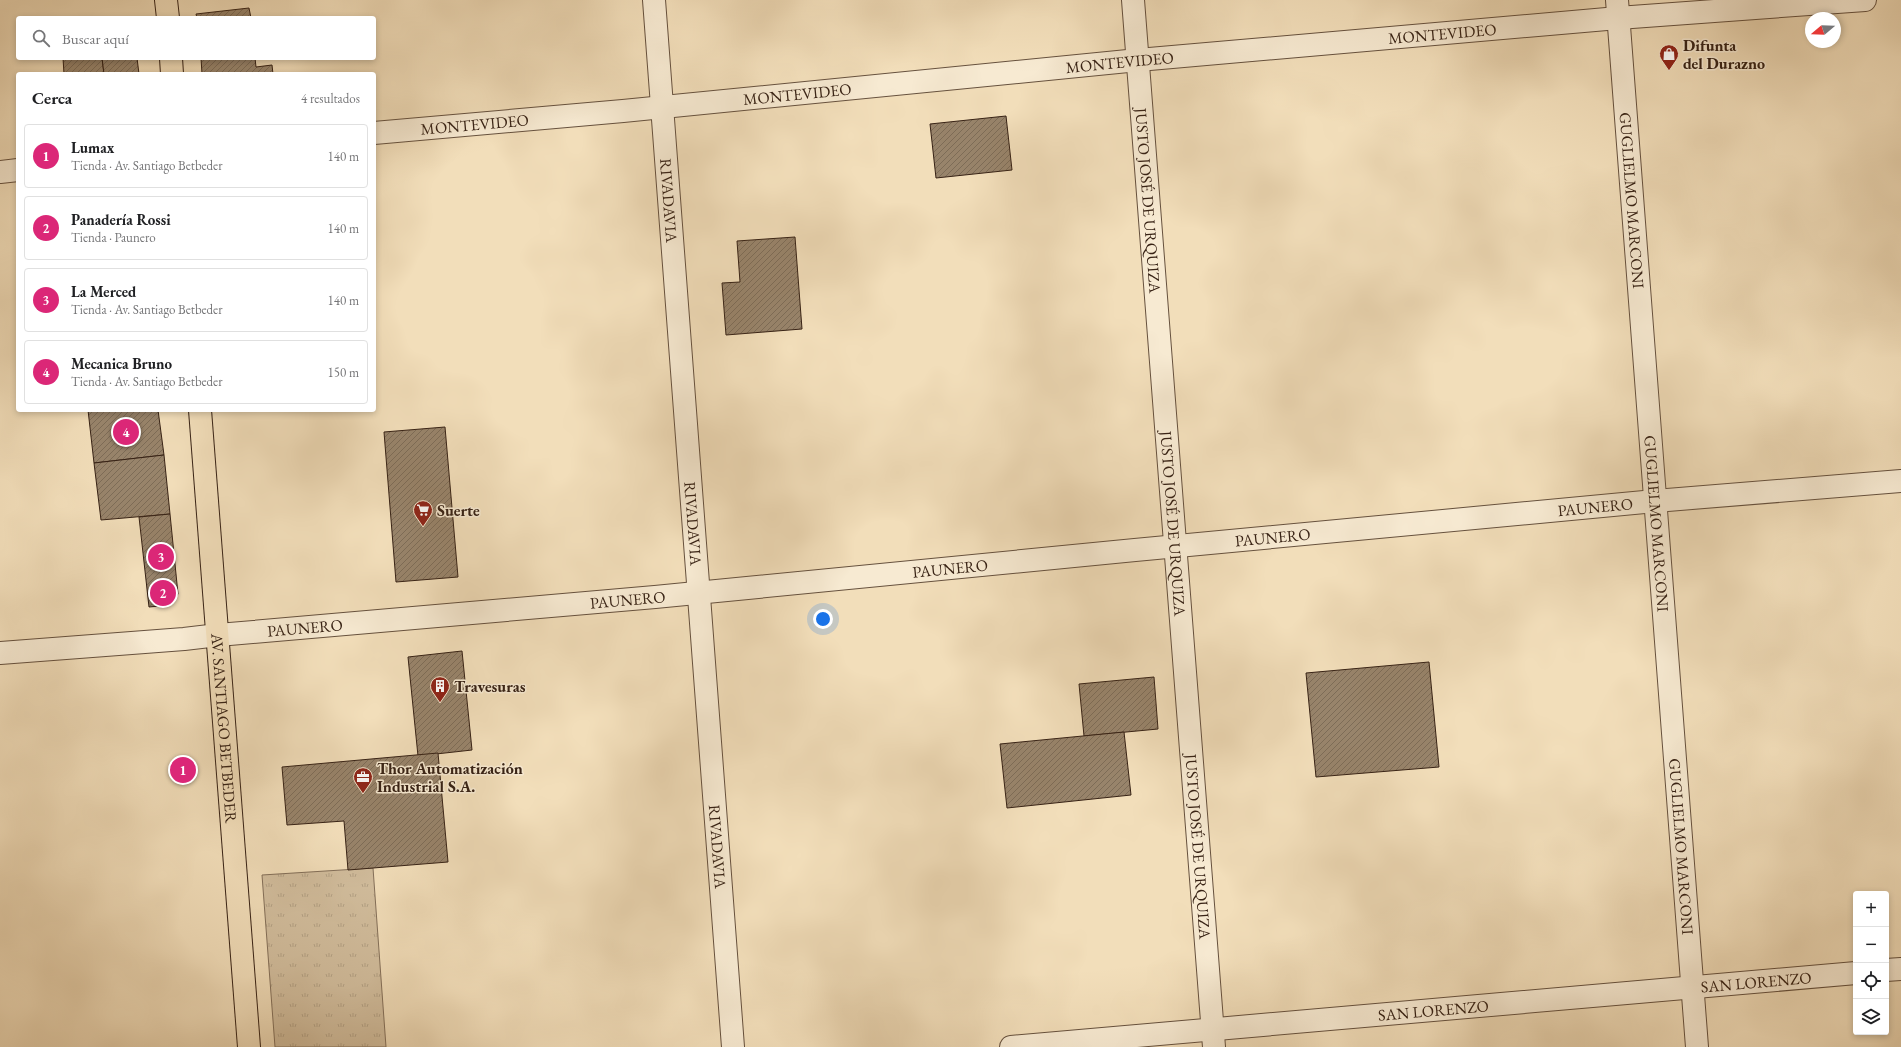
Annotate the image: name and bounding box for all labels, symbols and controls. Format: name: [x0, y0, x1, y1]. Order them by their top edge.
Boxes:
north arrow: [1805, 12, 1841, 48]
search box: [16, 16, 376, 60]
street label: MONTEVIDEO: [1387, 19, 1497, 49]
icon: search: [30, 27, 52, 49]
text: Buscar aquí: [62, 29, 129, 48]
place label: Difunta del Durazno: [1683, 35, 1765, 74]
shop icon: Difunta del Durazno: [1658, 43, 1680, 71]
street label: MONTEVIDEO: [1065, 47, 1175, 78]
street label: MONTEVIDEO: [742, 78, 852, 110]
text: Cerca: [32, 87, 72, 109]
text: 4 resultados: [301, 90, 360, 107]
street label: JUSTO JOSÉ DE URQUIZA: [1130, 105, 1166, 295]
street label: MONTEVIDEO: [420, 109, 530, 140]
street label: GUGLIELMO MARCONI: [1615, 111, 1649, 290]
text: Lumax: [71, 138, 114, 157]
text: 1: [43, 148, 49, 165]
text: 140 m: [328, 148, 359, 165]
text: Tienda · Av. Santiago Betbeder: [71, 157, 223, 174]
street label: RIVADAVIA: [655, 158, 682, 244]
text: Panadería Rossi: [71, 210, 171, 229]
text: 2: [43, 220, 49, 237]
text: 140 m: [328, 220, 359, 237]
text: Tienda · Paunero: [71, 229, 156, 246]
text: La Merced: [71, 282, 136, 301]
text: 3: [43, 292, 49, 309]
text: 140 m: [328, 292, 359, 309]
text: Tienda · Av. Santiago Betbeder: [71, 301, 223, 318]
text: Mecanica Bruno: [71, 354, 172, 373]
text: 4: [43, 364, 49, 381]
text: 150 m: [328, 364, 359, 381]
text: Tienda · Av. Santiago Betbeder: [71, 373, 223, 390]
pin: 4: [113, 417, 139, 447]
street label: JUSTO JOSÉ DE URQUIZA: [1155, 428, 1191, 618]
street label: GUGLIELMO MARCONI: [1639, 435, 1674, 613]
street label: RIVADAVIA: [679, 481, 707, 567]
street label: PAUNERO: [1557, 493, 1634, 521]
supermarket icon: Suerte: [412, 499, 434, 527]
place label: Suerte: [437, 500, 480, 521]
street label: PAUNERO: [1234, 524, 1311, 552]
pin: 3: [148, 542, 174, 572]
street label: PAUNERO: [912, 554, 989, 583]
pin: 2: [150, 578, 176, 608]
street label: PAUNERO: [589, 586, 666, 614]
your location: [813, 609, 833, 629]
street label: PAUNERO: [266, 614, 344, 642]
street label: AV. SANTIAGO BETBEDER: [206, 632, 242, 824]
building icon: Travesuras: [429, 675, 451, 703]
place label: Travesuras: [454, 676, 526, 697]
street label: JUSTO JOSÉ DE URQUIZA: [1180, 751, 1216, 941]
pin: 1: [170, 755, 196, 785]
place label: Thor Automatización Industrial S.A.: [377, 758, 523, 797]
street label: GUGLIELMO MARCONI: [1664, 758, 1698, 936]
office icon: Thor Automatización Industrial S.A.: [352, 766, 374, 794]
street label: RIVADAVIA: [704, 804, 731, 890]
map controls: [1853, 891, 1889, 1035]
button: +: [1853, 891, 1889, 927]
button: −: [1853, 927, 1889, 963]
button: locate: [1853, 963, 1889, 999]
street label: SAN LORENZO: [1700, 967, 1812, 998]
street label: SAN LORENZO: [1377, 995, 1490, 1026]
button: layers: [1853, 999, 1889, 1035]

